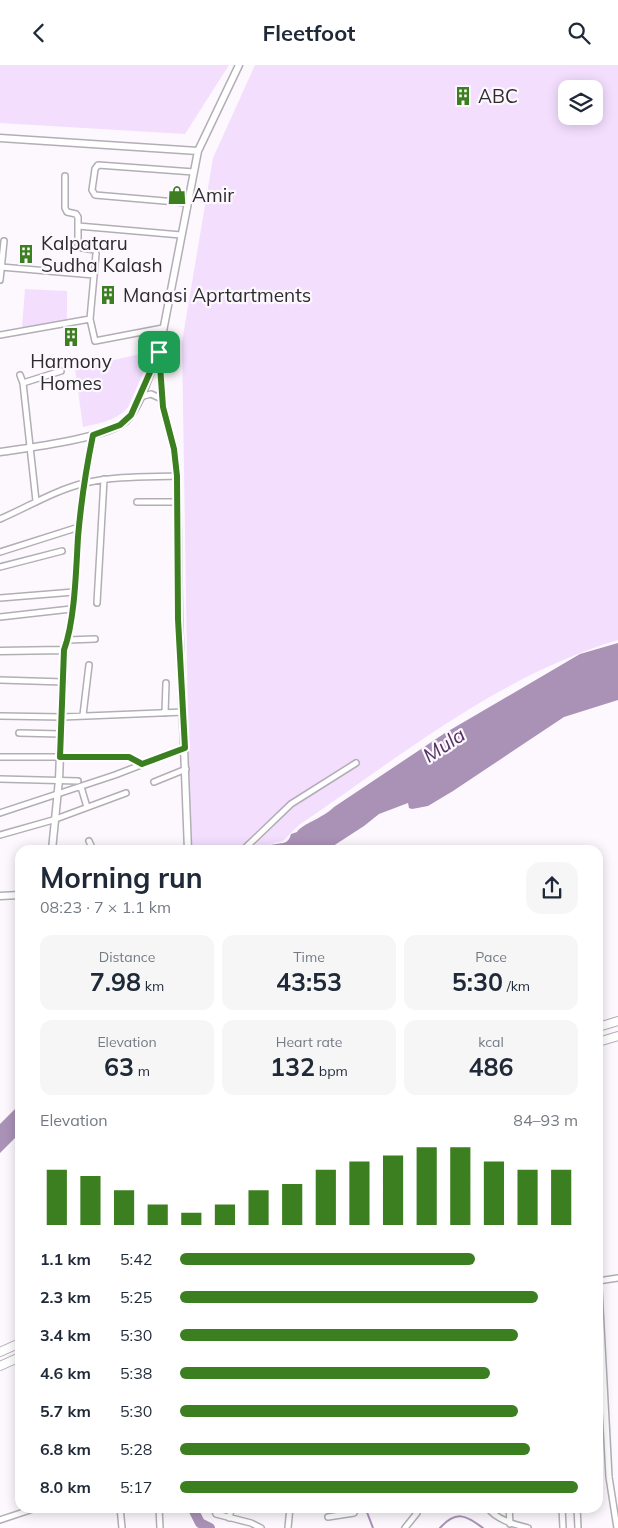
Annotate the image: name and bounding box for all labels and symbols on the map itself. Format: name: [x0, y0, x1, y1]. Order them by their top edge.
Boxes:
place label: ABC: [478, 84, 518, 108]
building icon: ABC: [452, 85, 474, 107]
place label: Amir: [192, 183, 234, 207]
shop icon: Amir: [166, 184, 188, 206]
place label: Kalpataru Sudha Kalash: [41, 231, 163, 277]
building icon: Kalpataru Sudha Kalash: [15, 243, 37, 265]
place label: Manasi Aprtartments: [123, 283, 311, 307]
building icon: Manasi Aprtartments: [97, 284, 119, 306]
building icon: Harmony Homes: [60, 326, 82, 348]
pin: [138, 331, 180, 373]
place label: Harmony Homes: [30, 349, 112, 395]
water label: Mula: [418, 722, 470, 767]

